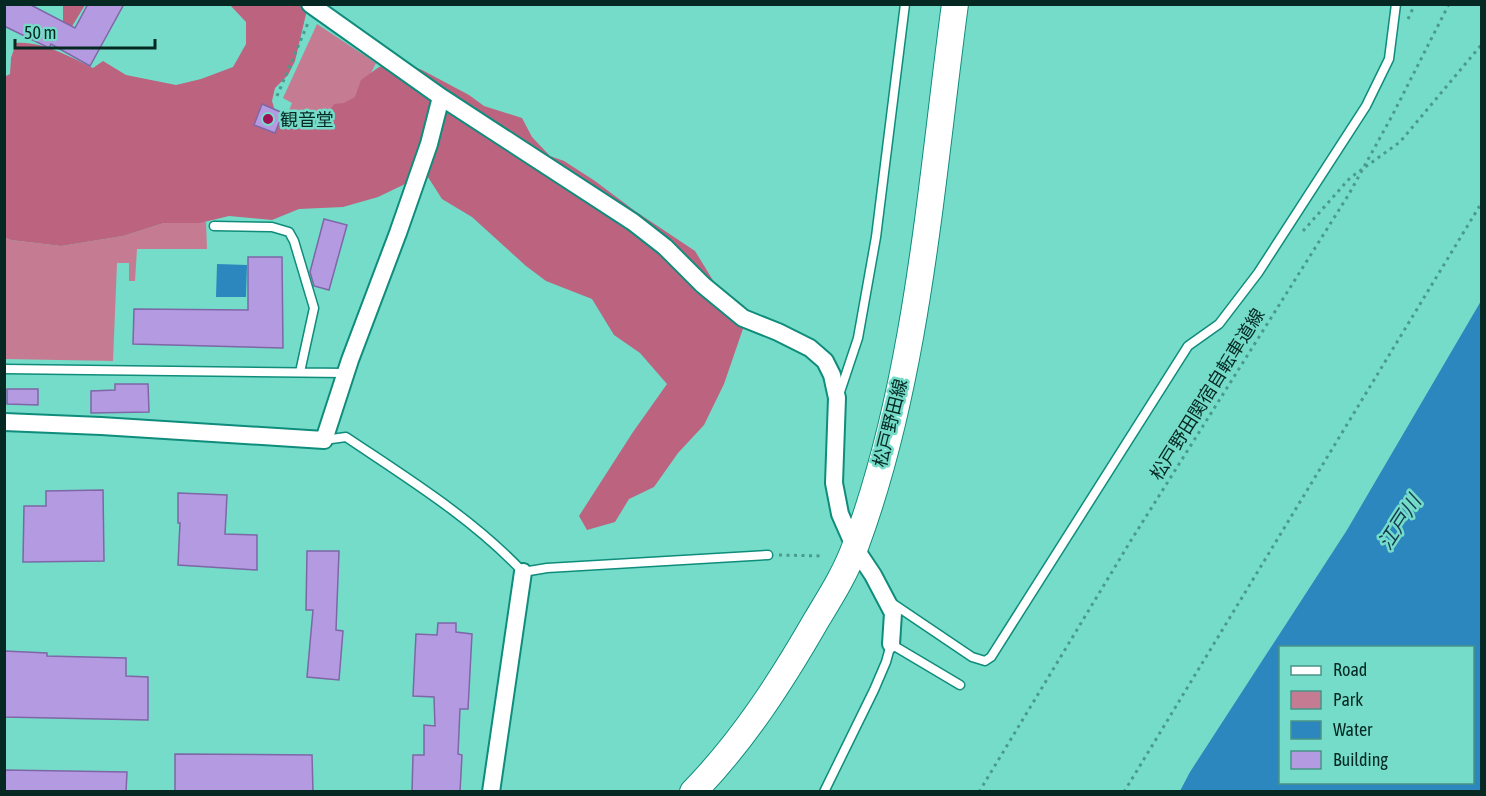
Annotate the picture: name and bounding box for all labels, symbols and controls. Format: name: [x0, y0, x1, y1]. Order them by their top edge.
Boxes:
scale bar: [15, 12, 154, 50]
text: 50 m: [24, 22, 56, 43]
place label: 観音堂: [280, 109, 334, 130]
marker: 観音堂: [261, 112, 275, 126]
street label: 松戸野田関宿自転車道線: [1146, 304, 1268, 484]
street label: 松戸野田線: [869, 377, 911, 469]
water label: 江戸川: [1373, 489, 1426, 553]
legend: [1279, 646, 1474, 784]
text: Road: [1333, 659, 1367, 680]
text: Park: [1333, 689, 1363, 710]
text: Water: [1333, 719, 1373, 740]
text: Building: [1333, 749, 1388, 770]

